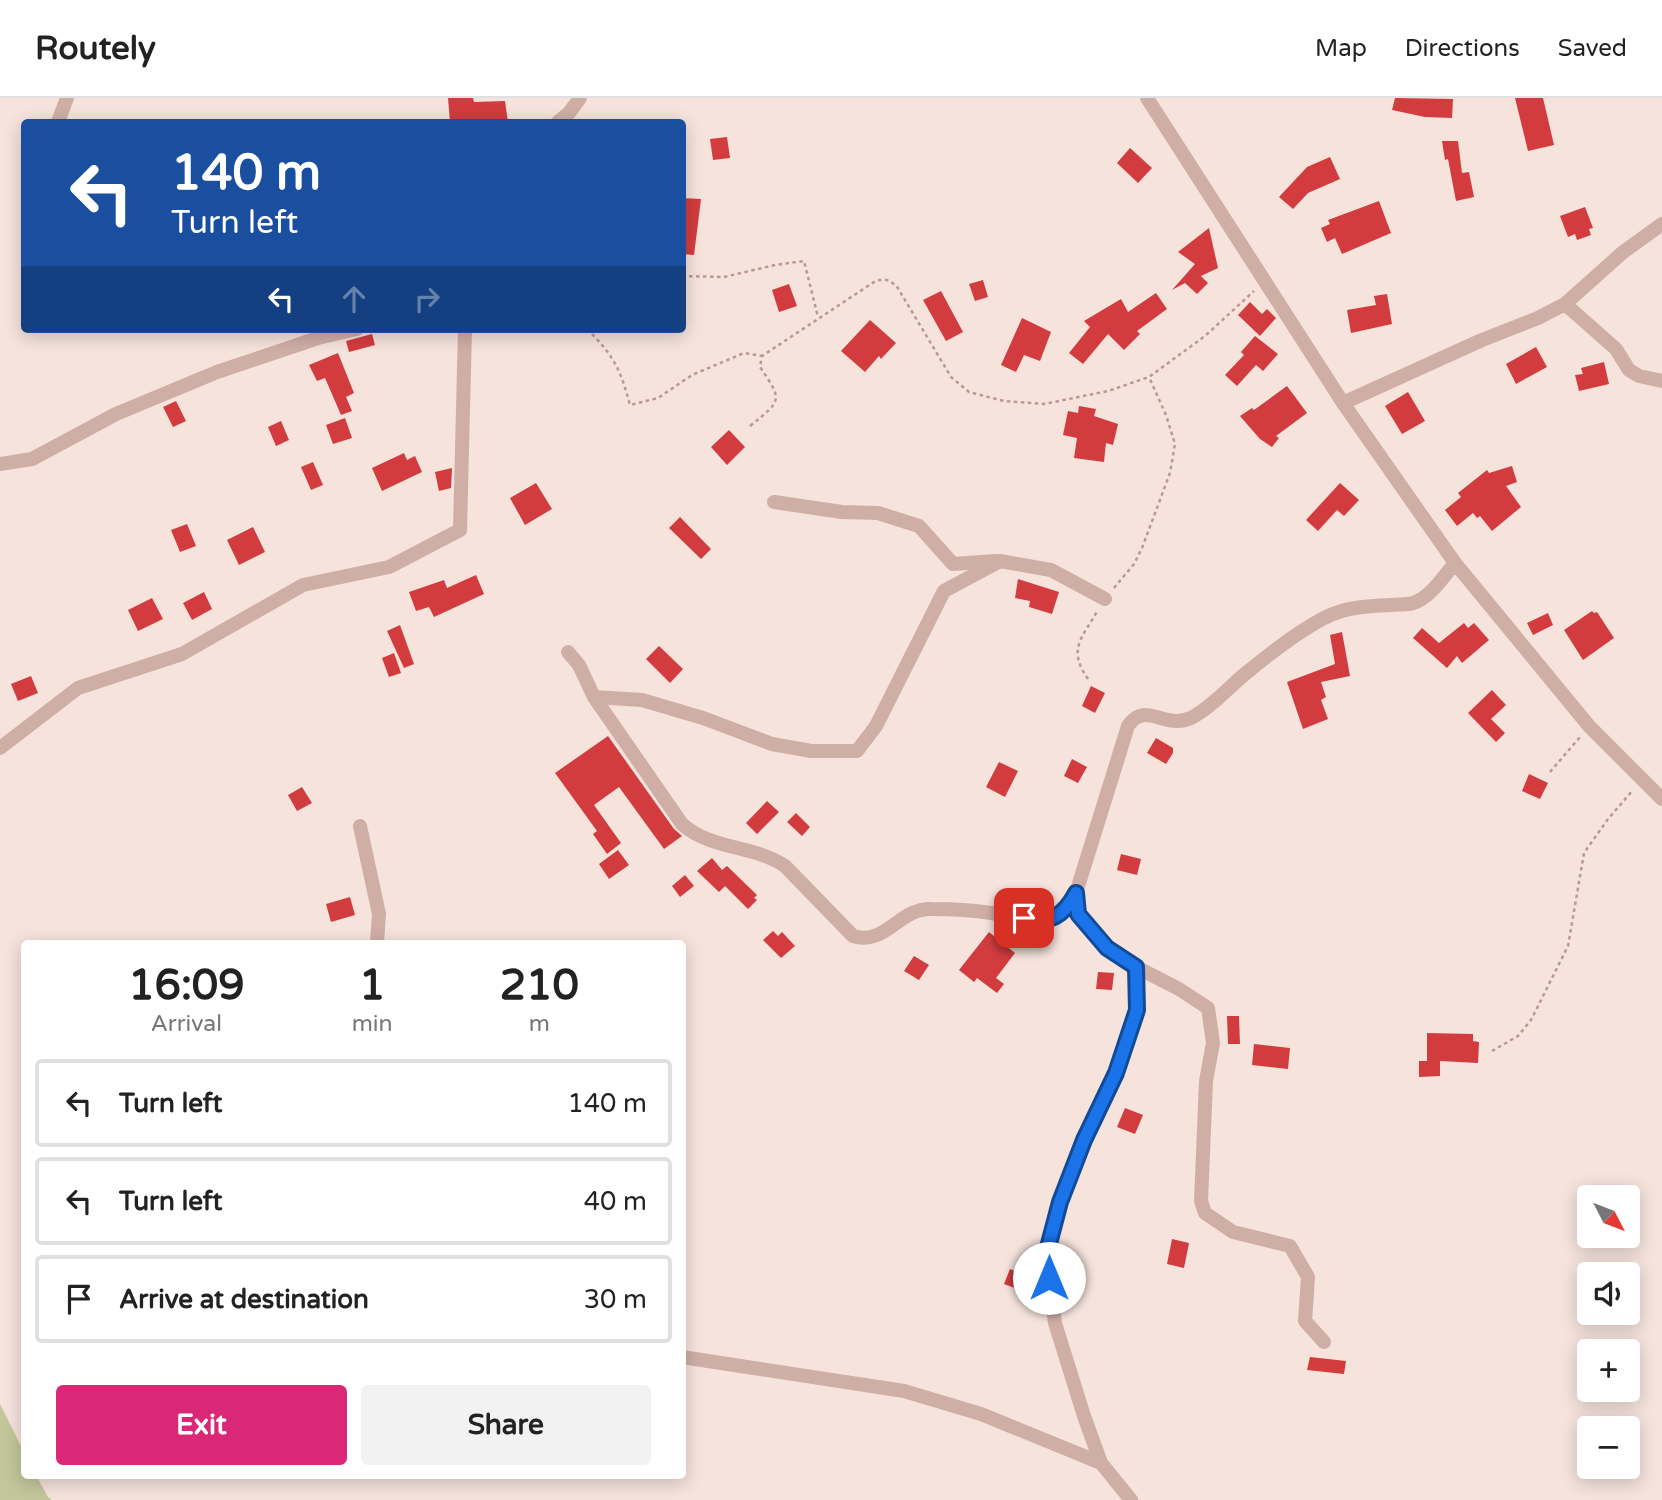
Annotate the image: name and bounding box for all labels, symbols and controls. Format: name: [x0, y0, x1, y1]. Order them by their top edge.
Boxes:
text: Routely: [35, 29, 156, 68]
text: Map: [1315, 34, 1367, 63]
text: Directions: [1405, 34, 1520, 63]
text: Saved: [1558, 34, 1627, 63]
text: 140 m: [171, 144, 321, 203]
icon: left: [56, 147, 147, 238]
text: Turn left: [171, 204, 298, 242]
icon: left: [262, 280, 300, 318]
icon: ahead: [335, 280, 373, 318]
icon: right: [408, 280, 446, 318]
pin: [994, 888, 1054, 948]
icon: arrive: [1005, 899, 1043, 937]
text: 16:09: [128, 960, 245, 1011]
text: 1: [359, 960, 385, 1011]
text: 210: [500, 960, 579, 1011]
text: Arrival: [151, 1010, 222, 1038]
text: min: [352, 1010, 393, 1038]
text: m: [529, 1010, 550, 1038]
icon: left: [60, 1084, 98, 1122]
text: Turn left: [119, 1088, 222, 1119]
text: 140 m: [567, 1088, 647, 1119]
icon: left: [60, 1182, 98, 1220]
north arrow: [1577, 1185, 1640, 1248]
map controls: [1577, 1185, 1640, 1479]
text: Turn left: [119, 1186, 222, 1217]
text: 40 m: [584, 1186, 647, 1217]
position arrow: [1012, 1241, 1086, 1315]
button: sound: [1577, 1262, 1640, 1325]
icon: arrive: [60, 1280, 98, 1318]
text: Arrive at destination: [119, 1284, 369, 1315]
text: 30 m: [584, 1284, 647, 1315]
button: +: [1577, 1339, 1640, 1402]
button: Exit: [56, 1385, 347, 1465]
button: Share: [361, 1385, 651, 1465]
button: −: [1577, 1416, 1640, 1479]

